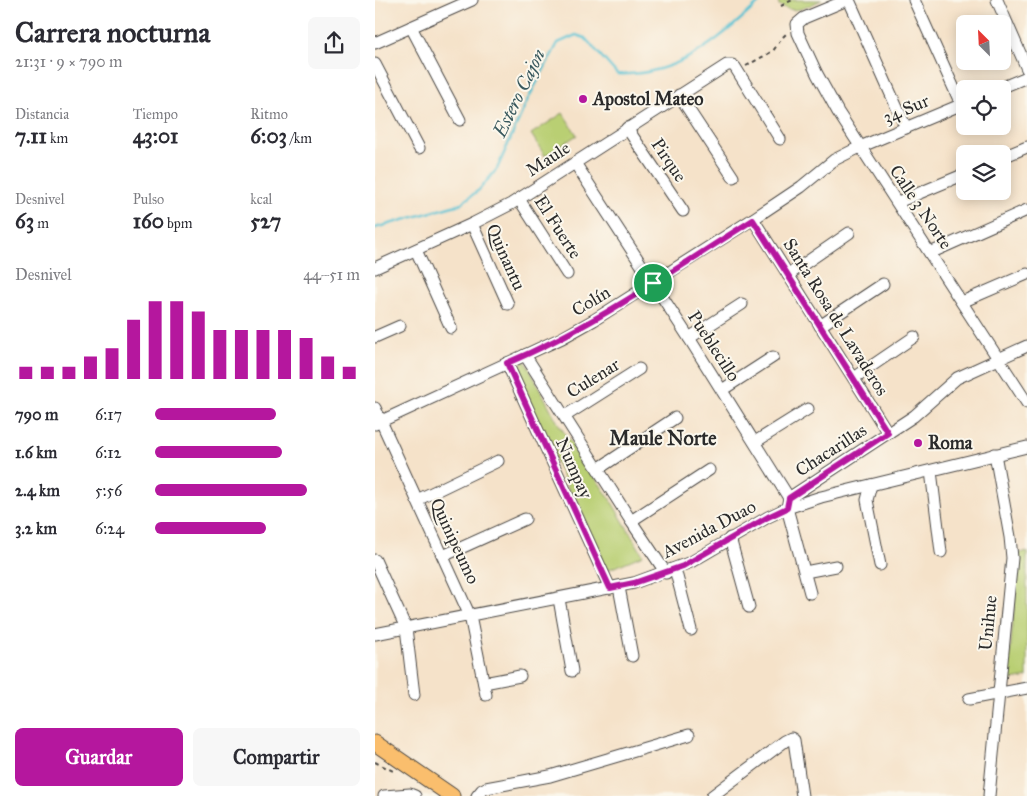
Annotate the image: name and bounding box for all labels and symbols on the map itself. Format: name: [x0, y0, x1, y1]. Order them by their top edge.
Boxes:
north arrow: [956, 15, 1011, 70]
water label: Estero Cajon: [487, 45, 550, 142]
place label: Apostol Mateo: [592, 88, 703, 111]
street label: 34 Sur: [880, 89, 933, 128]
marker: Apostol Mateo: [577, 93, 589, 105]
street label: Pirque: [646, 134, 691, 186]
street label: Maule: [522, 137, 574, 181]
street label: Calle 3 Norte: [885, 161, 957, 253]
street label: El Fuerte: [529, 191, 587, 263]
street label: Quinantu: [482, 220, 530, 294]
street label: Santa Rosa de Lavaderos: [779, 234, 893, 400]
pin: [632, 262, 674, 304]
street label: Colín: [568, 281, 614, 321]
street label: Pueblecillo: [683, 307, 745, 385]
street label: Culenar: [562, 353, 624, 403]
street label: Chacarillas: [791, 419, 871, 481]
district label: Maule Norte: [609, 426, 717, 450]
place label: Roma: [928, 432, 973, 454]
street label: Numpay: [551, 434, 597, 502]
marker: Roma: [912, 437, 924, 449]
street label: Quinipeumo: [426, 495, 484, 587]
street label: Avenida Duao: [657, 495, 760, 563]
street label: Unihue: [974, 594, 1002, 652]

